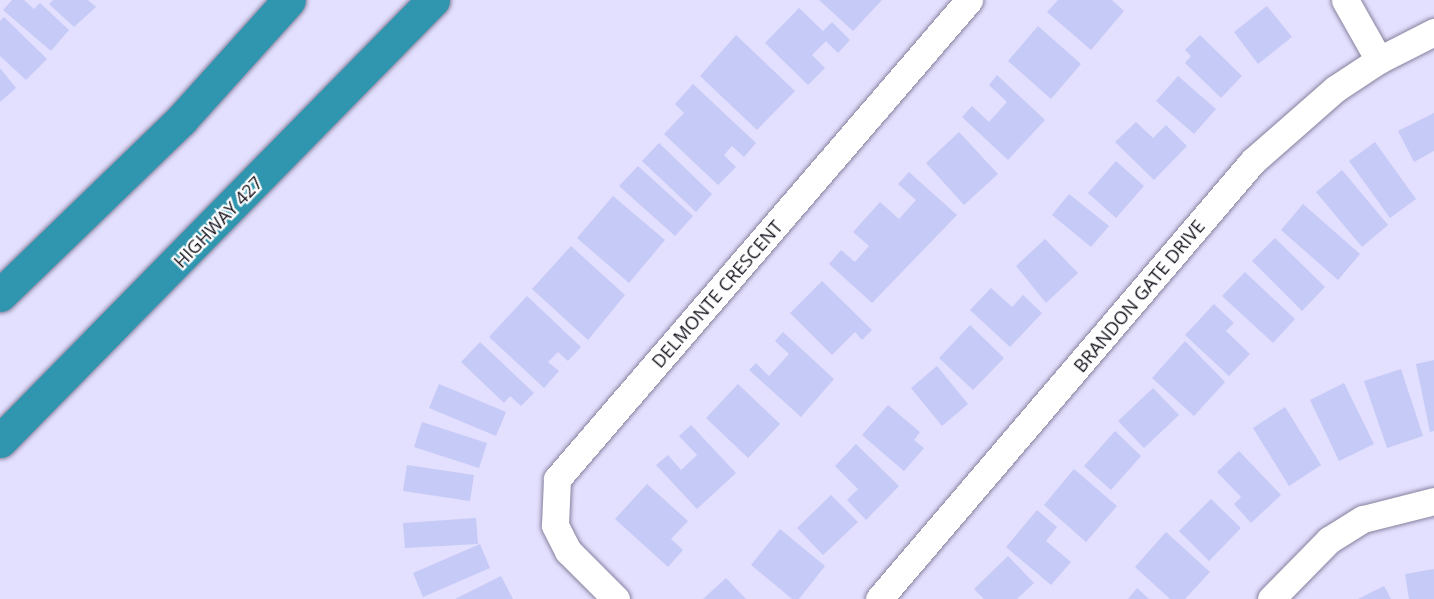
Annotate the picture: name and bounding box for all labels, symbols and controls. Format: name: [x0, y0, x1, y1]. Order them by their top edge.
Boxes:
street label: HIGHWAY 427: [169, 172, 267, 272]
street label: DELMONTE CRESCENT: [647, 216, 787, 372]
street label: BRANDON GATE DRIVE: [1069, 216, 1209, 376]

